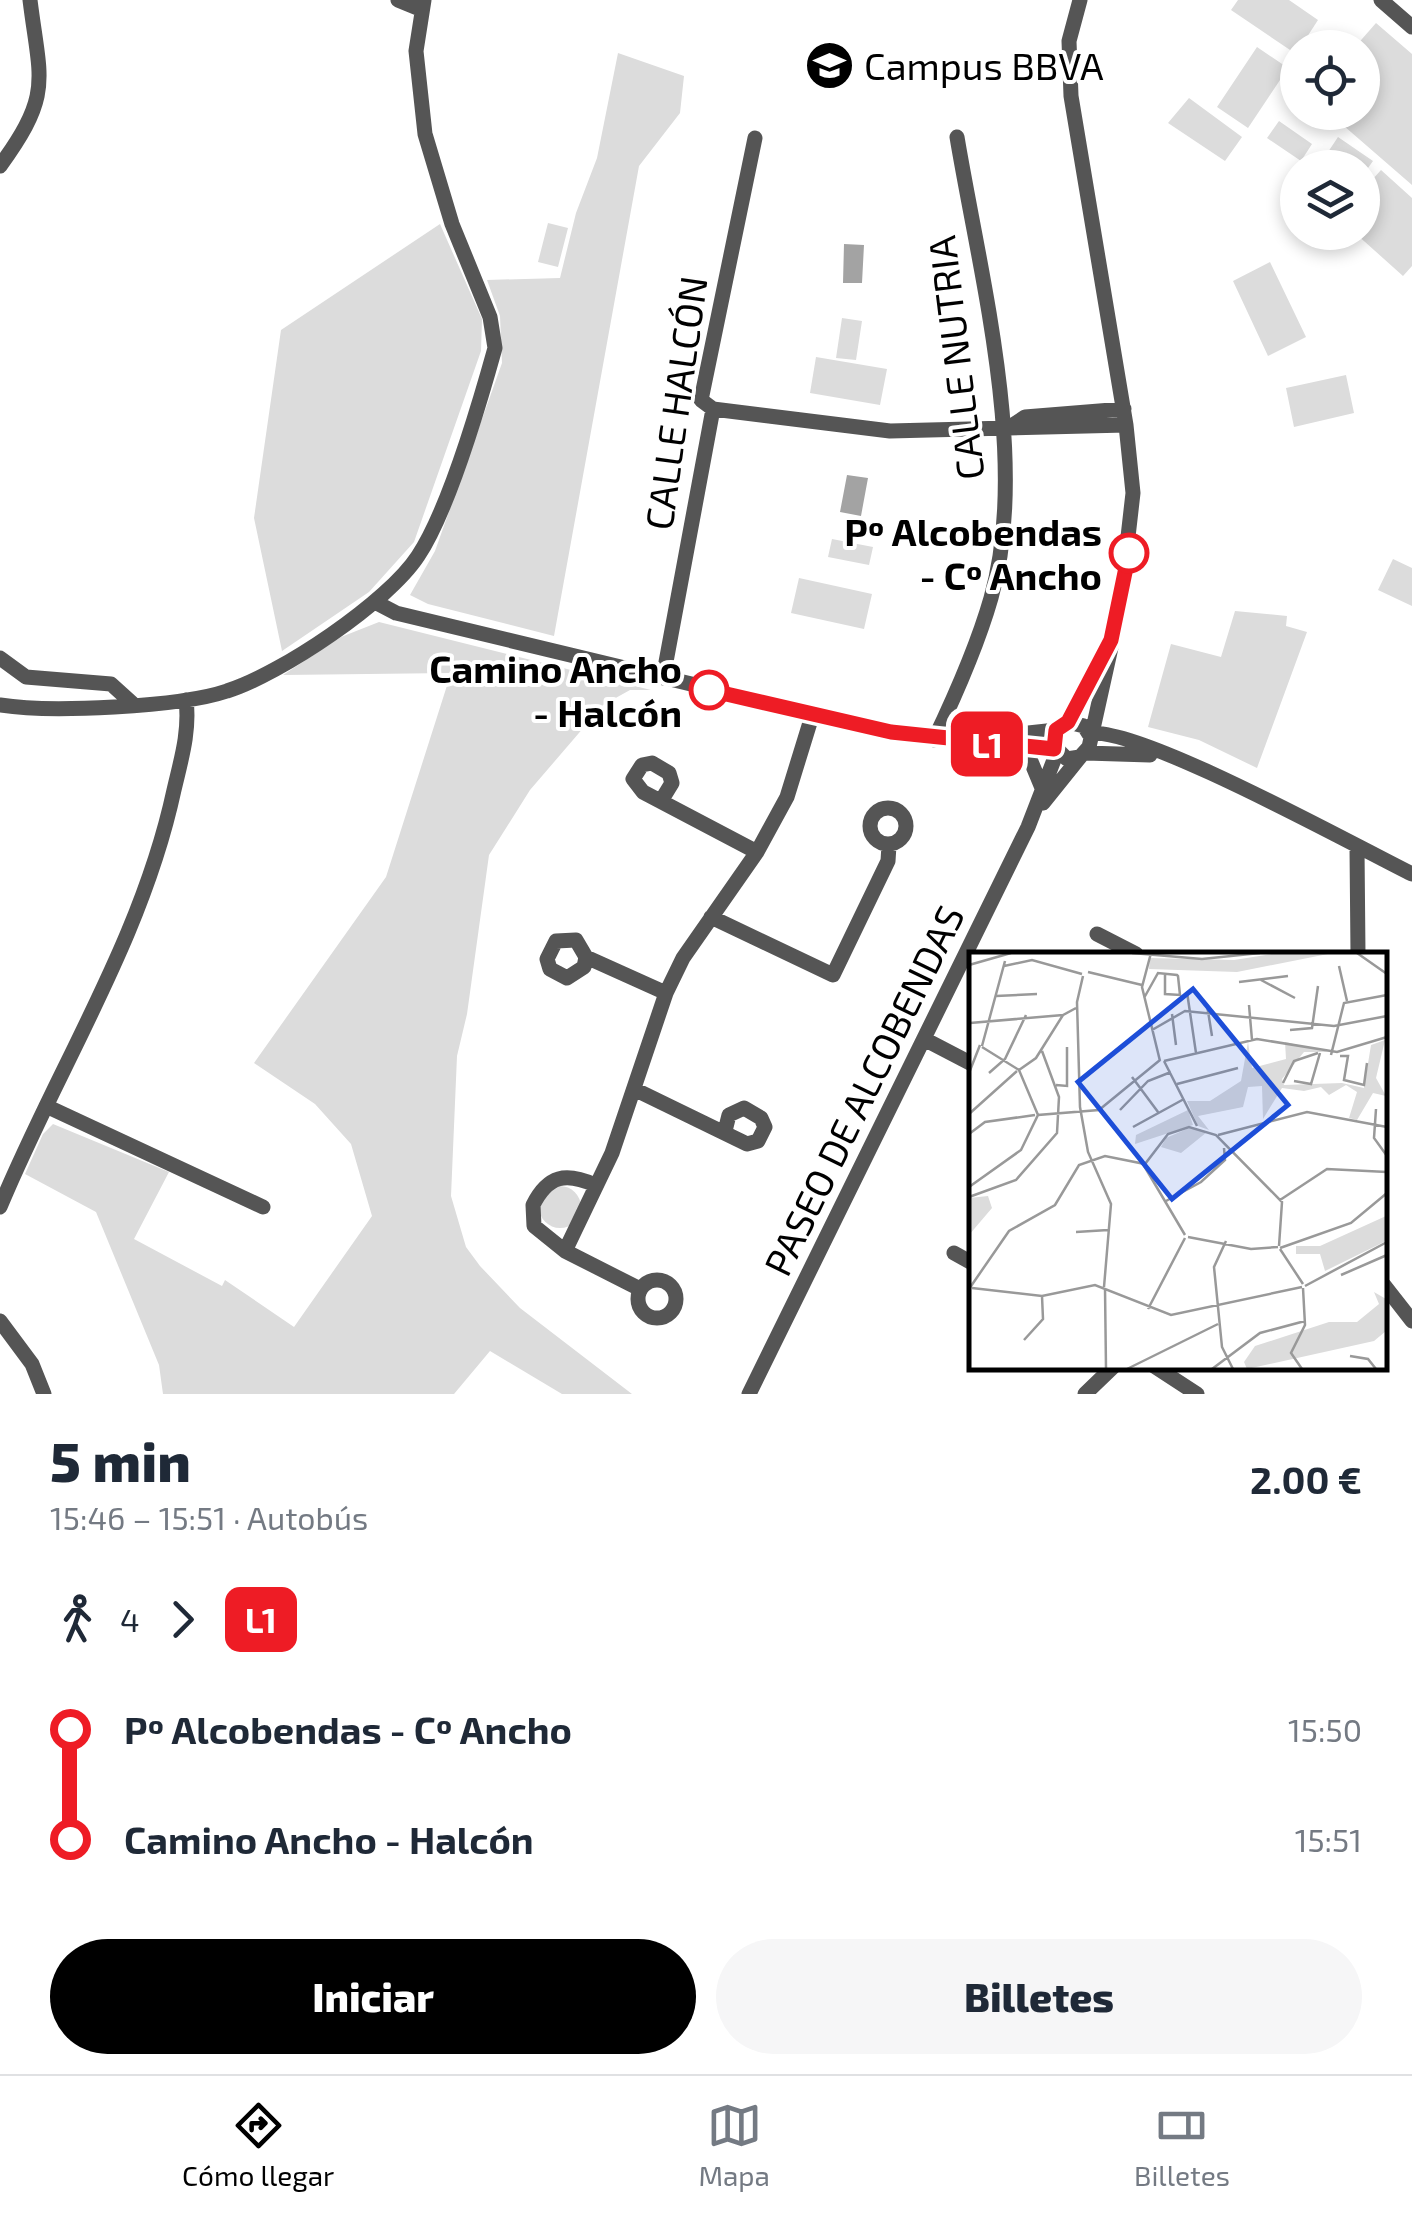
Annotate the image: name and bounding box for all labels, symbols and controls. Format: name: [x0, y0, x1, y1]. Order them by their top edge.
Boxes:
map controls: [1280, 30, 1380, 250]
button: locate: [1280, 30, 1380, 130]
school or university icon: Campus BBVA: [803, 39, 855, 91]
place label: Campus BBVA: [864, 42, 1104, 88]
button: layers: [1280, 150, 1380, 250]
street label: CALLE NUTRIA: [917, 233, 993, 483]
street label: CALLE HALCÓN: [634, 273, 716, 533]
place label: Pº Alcobendas - Cº Ancho: [844, 508, 1102, 598]
marker: Pº Alcobendas - Cº Ancho: [1110, 534, 1148, 572]
place label: Camino Ancho - Halcón: [429, 645, 682, 735]
marker: Camino Ancho - Halcón: [690, 671, 728, 709]
line badge: L1: [942, 712, 1032, 776]
text: L1: [971, 723, 1003, 765]
street label: PASEO DE ALCOBENDAS: [753, 898, 973, 1282]
inset map: [969, 952, 1387, 1369]
text: 5 min: [50, 1427, 191, 1493]
text: 2.00 €: [1250, 1456, 1362, 1502]
text: 15:46 – 15:51 · Autobús: [50, 1498, 368, 1536]
icon: walk: [50, 1592, 105, 1647]
icon: forward: [155, 1592, 210, 1647]
text: L1: [245, 1598, 277, 1640]
text: 4: [120, 1600, 140, 1638]
text: Pº Alcobendas - Cº Ancho: [124, 1706, 572, 1752]
text: 15:50: [1288, 1710, 1362, 1748]
text: Camino Ancho - Halcón: [124, 1816, 534, 1862]
text: 15:51: [1295, 1820, 1362, 1858]
button: Iniciar: [50, 1939, 696, 2054]
button: Billetes: [716, 1939, 1362, 2054]
tab: Cómo llegar: [182, 2098, 334, 2192]
tab: Mapa: [698, 2098, 770, 2192]
tab: Billetes: [1134, 2098, 1230, 2192]

